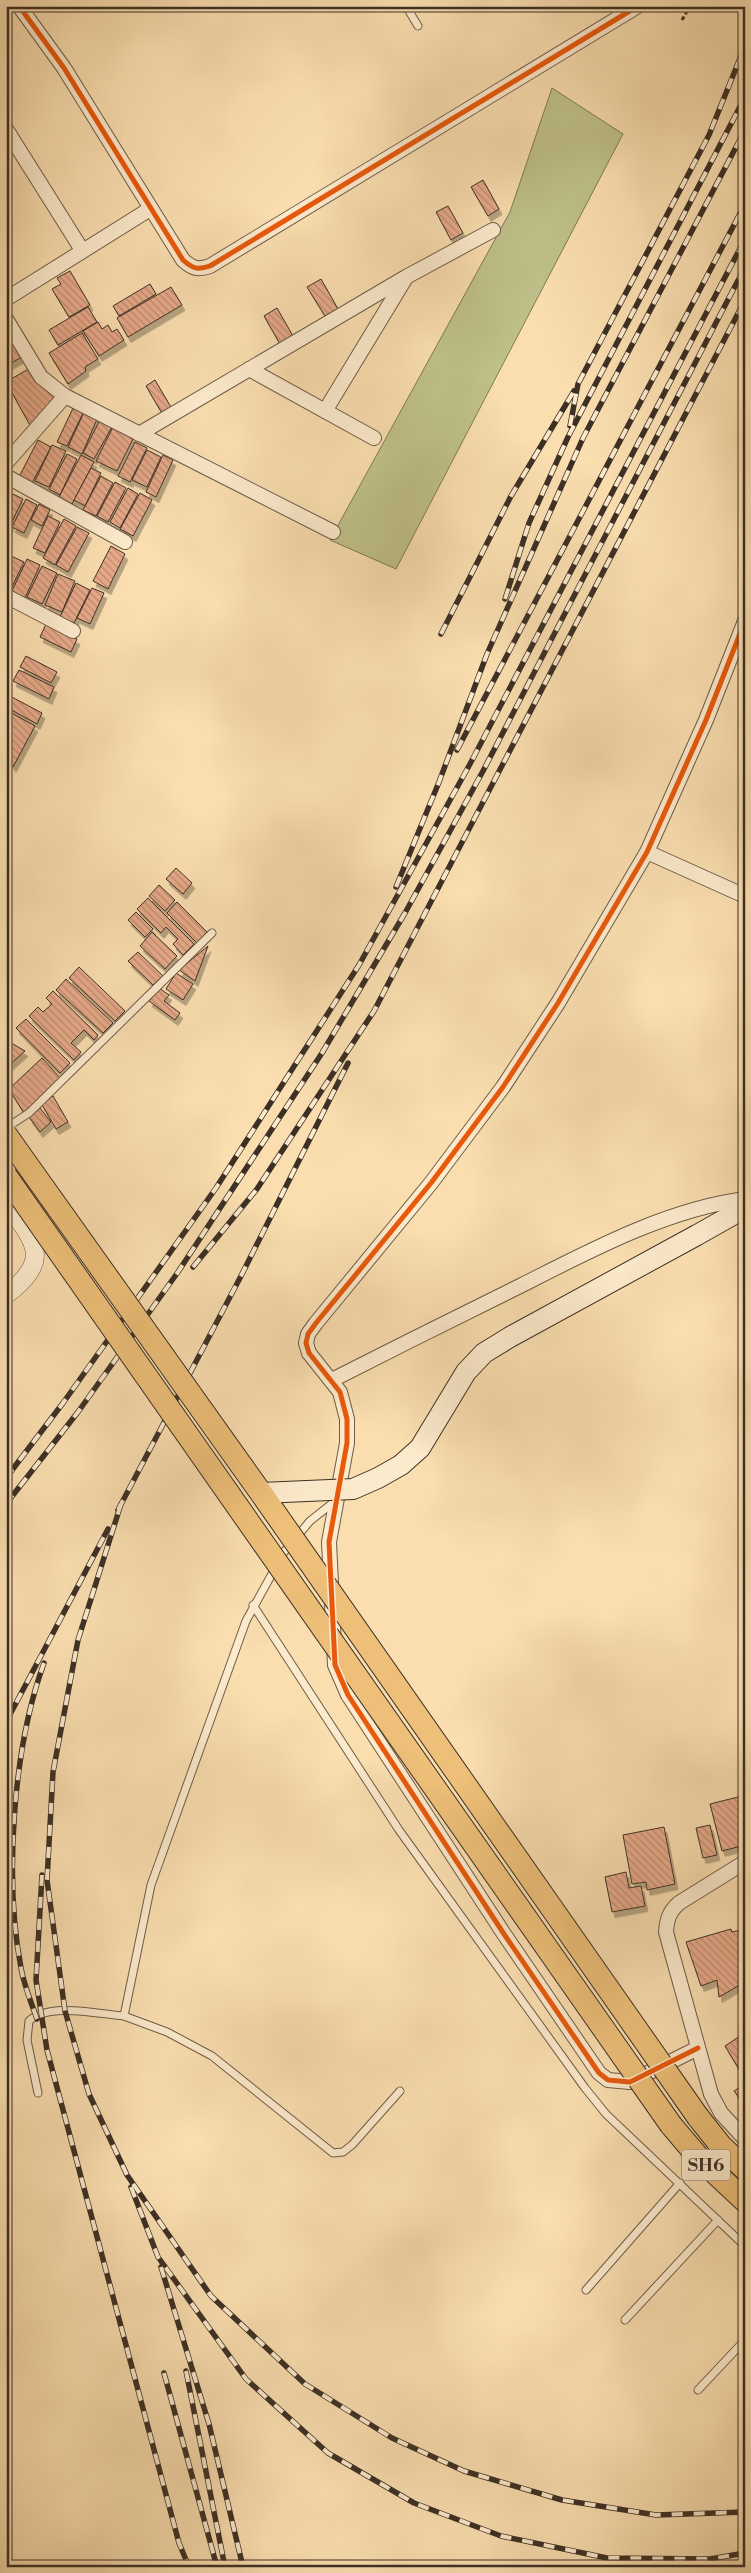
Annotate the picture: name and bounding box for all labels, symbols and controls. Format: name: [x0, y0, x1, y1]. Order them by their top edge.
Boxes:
road number: SH6: [682, 2150, 730, 2180]

